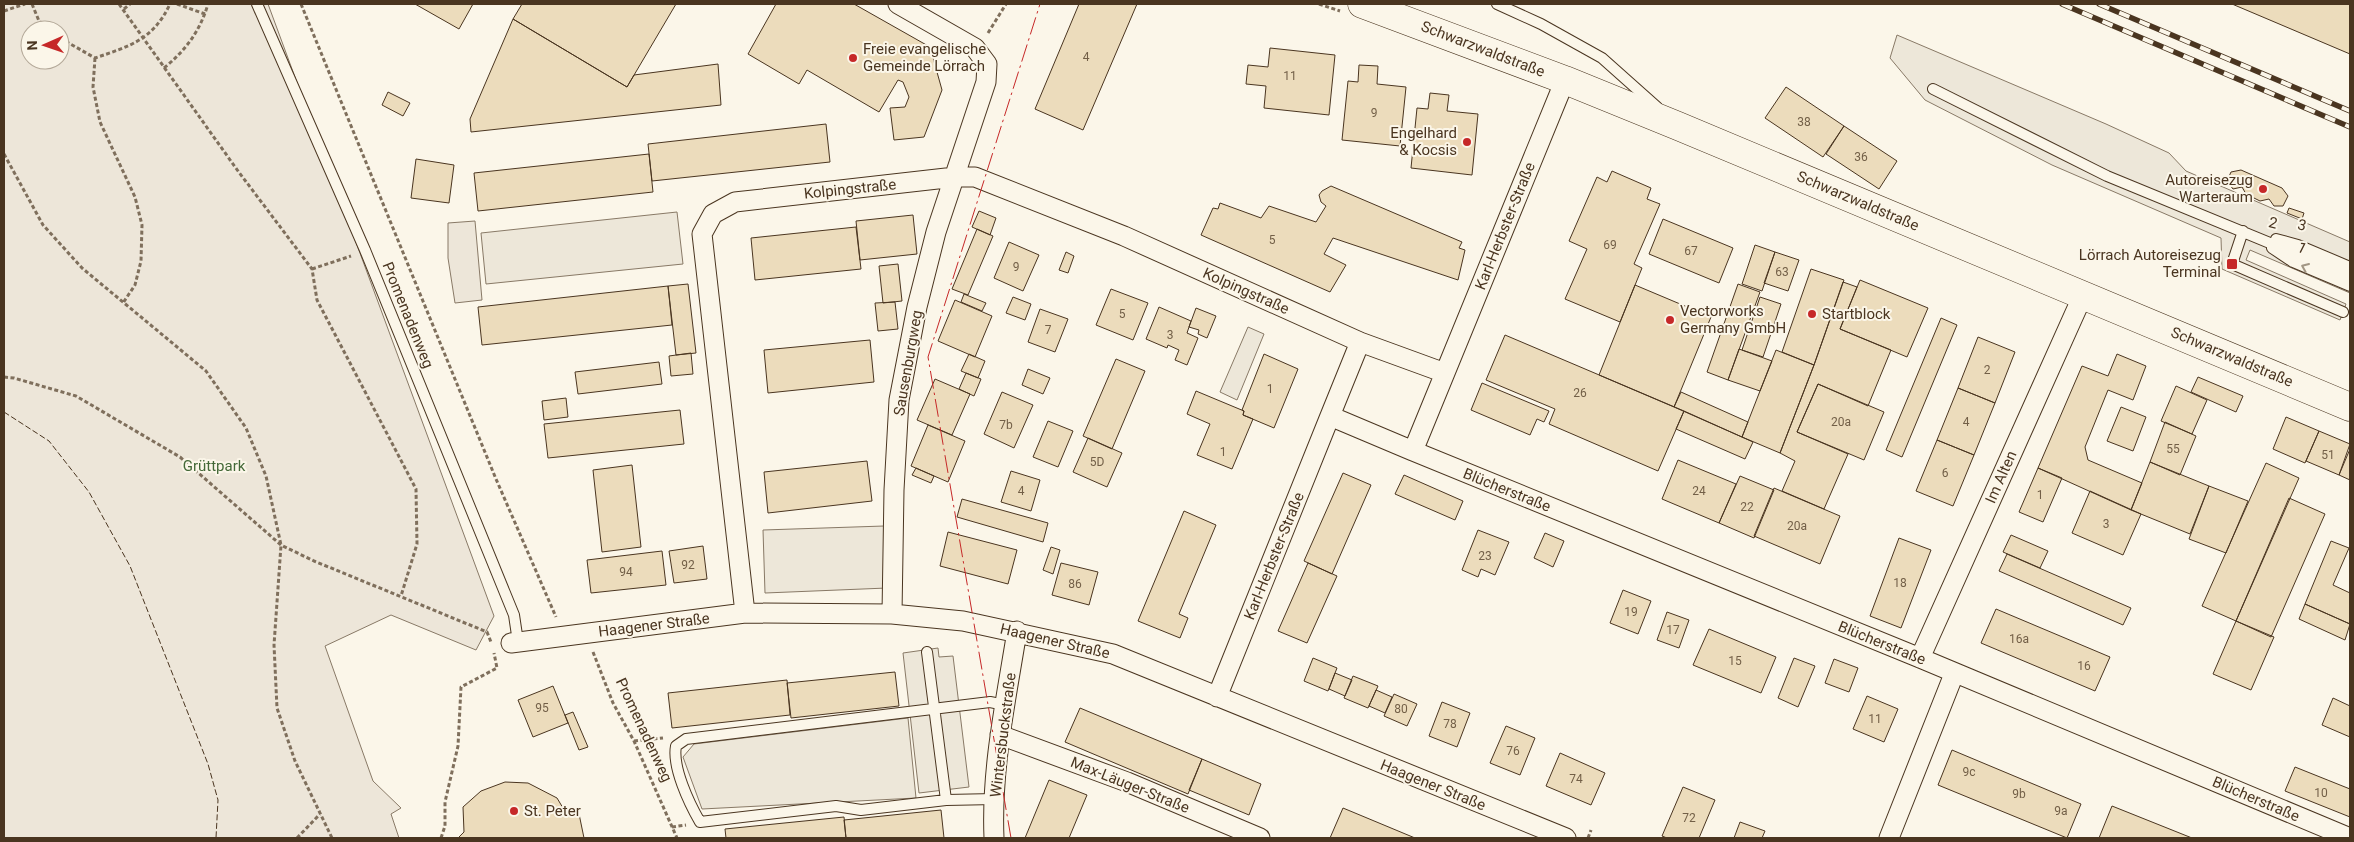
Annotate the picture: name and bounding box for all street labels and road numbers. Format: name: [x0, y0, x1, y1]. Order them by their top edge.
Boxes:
street label: Schwarzwaldstraße: [1419, 17, 1547, 81]
street label: Karl-Herbster-Straße: [1471, 160, 1539, 292]
street label: Schwarzwaldstraße: [1794, 167, 1922, 235]
street label: Kolpingstraße: [803, 175, 897, 203]
street label: 2: [2267, 213, 2279, 233]
street label: 3: [2296, 215, 2308, 235]
street label: 1: [2294, 238, 2310, 258]
street label: Promenadenweg: [379, 259, 437, 371]
street label: Kolpingstraße: [1200, 264, 1292, 318]
street label: Sausenburgweg: [890, 309, 926, 417]
street label: Schwarzwaldstraße: [2168, 323, 2296, 391]
street label: Im Alten: [1981, 448, 2021, 506]
street label: Blücherstraße: [1461, 464, 1553, 516]
street label: Karl-Herbster-Straße: [1240, 490, 1308, 622]
street label: Haagener Straße: [597, 609, 711, 641]
street label: Blücherstraße: [1836, 617, 1928, 669]
street label: Haagener Straße: [998, 620, 1112, 662]
street label: Wintersbuckstraße: [986, 672, 1020, 798]
street label: Promenadenweg: [612, 675, 676, 785]
street label: Max-Läuger-Straße: [1068, 753, 1192, 817]
street label: Haagener Straße: [1378, 756, 1488, 814]
street label: Blücherstraße: [2210, 773, 2302, 825]

